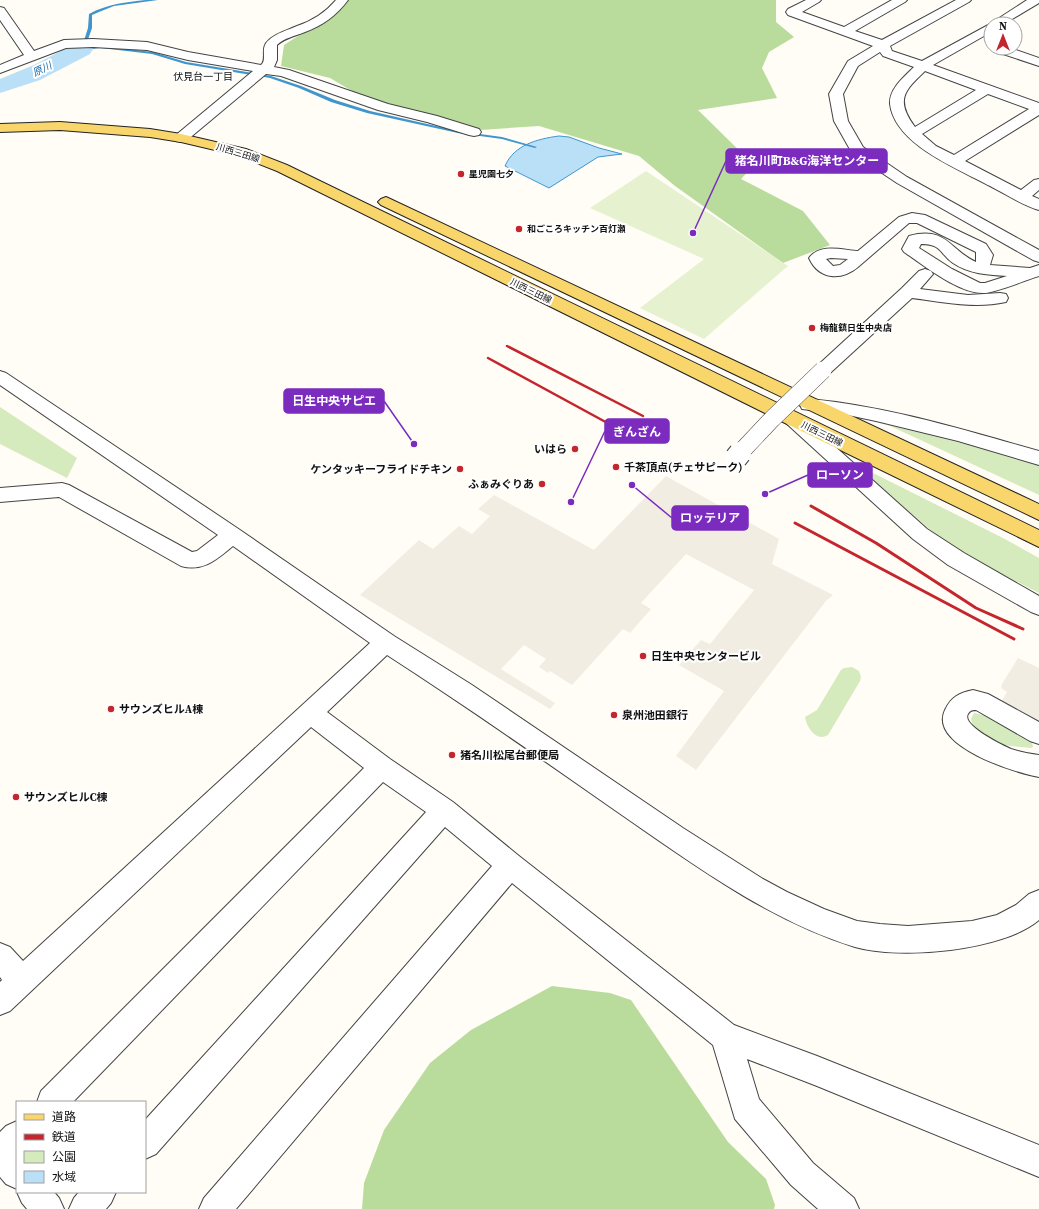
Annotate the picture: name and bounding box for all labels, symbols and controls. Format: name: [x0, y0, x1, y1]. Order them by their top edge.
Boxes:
north arrow: [983, 16, 1023, 56]
text: N: [999, 19, 1007, 34]
water label: 原川: [30, 58, 55, 79]
district label: 伏見台一丁目: [173, 70, 233, 83]
street label: 川西三田線: [215, 141, 262, 166]
callout: 猪名川町B&G海洋センター: [726, 149, 887, 173]
text: 猪名川町B&G海洋センター: [735, 153, 879, 169]
place label: 星児園七夕: [469, 168, 514, 180]
marker: 星児園七夕: [456, 169, 466, 179]
place label: 和ごころキッチン百灯瀬: [527, 223, 626, 235]
marker: 和ごころキッチン百灯瀬: [514, 224, 524, 234]
street label: 川西三田線: [508, 276, 555, 307]
place label: 梅龍鎮日生中央店: [819, 322, 892, 334]
marker: 梅龍鎮日生中央店: [807, 323, 817, 333]
callout: 日生中央サピエ: [284, 389, 384, 413]
text: 日生中央サピエ: [292, 393, 376, 409]
callout: ぎんざん: [605, 419, 669, 443]
street label: 川西三田線: [799, 419, 846, 450]
text: ぎんざん: [613, 424, 661, 440]
place label: いはら: [534, 442, 567, 457]
marker: いはら: [570, 444, 580, 454]
place label: 千茶頂点(チェサピーク): [624, 460, 742, 475]
place label: ケンタッキーフライドチキン: [310, 462, 452, 477]
marker: 千茶頂点(チェサピーク): [611, 462, 621, 472]
callout: ローソン: [808, 463, 872, 487]
marker: ケンタッキーフライドチキン: [455, 464, 465, 474]
text: ローソン: [816, 467, 864, 483]
place label: ふぁみぐりあ: [468, 477, 534, 492]
marker: ふぁみぐりあ: [537, 479, 547, 489]
callout: ロッテリア: [672, 506, 748, 530]
text: ロッテリア: [680, 510, 740, 526]
place label: 日生中央センタービル: [651, 649, 761, 664]
marker: 日生中央センタービル: [638, 651, 648, 661]
place label: サウンズヒルA棟: [119, 702, 203, 717]
marker: サウンズヒルA棟: [106, 704, 116, 714]
place label: 泉州池田銀行: [622, 708, 688, 723]
marker: 泉州池田銀行: [609, 710, 619, 720]
place label: 猪名川松尾台郵便局: [460, 748, 559, 763]
marker: 猪名川松尾台郵便局: [447, 750, 457, 760]
place label: サウンズヒルC棟: [24, 790, 108, 805]
marker: サウンズヒルC棟: [11, 792, 21, 802]
legend: [16, 1101, 146, 1193]
text: 道路: [52, 1109, 76, 1125]
text: 鉄道: [52, 1129, 76, 1145]
text: 公園: [52, 1149, 76, 1165]
text: 水域: [52, 1169, 76, 1185]

